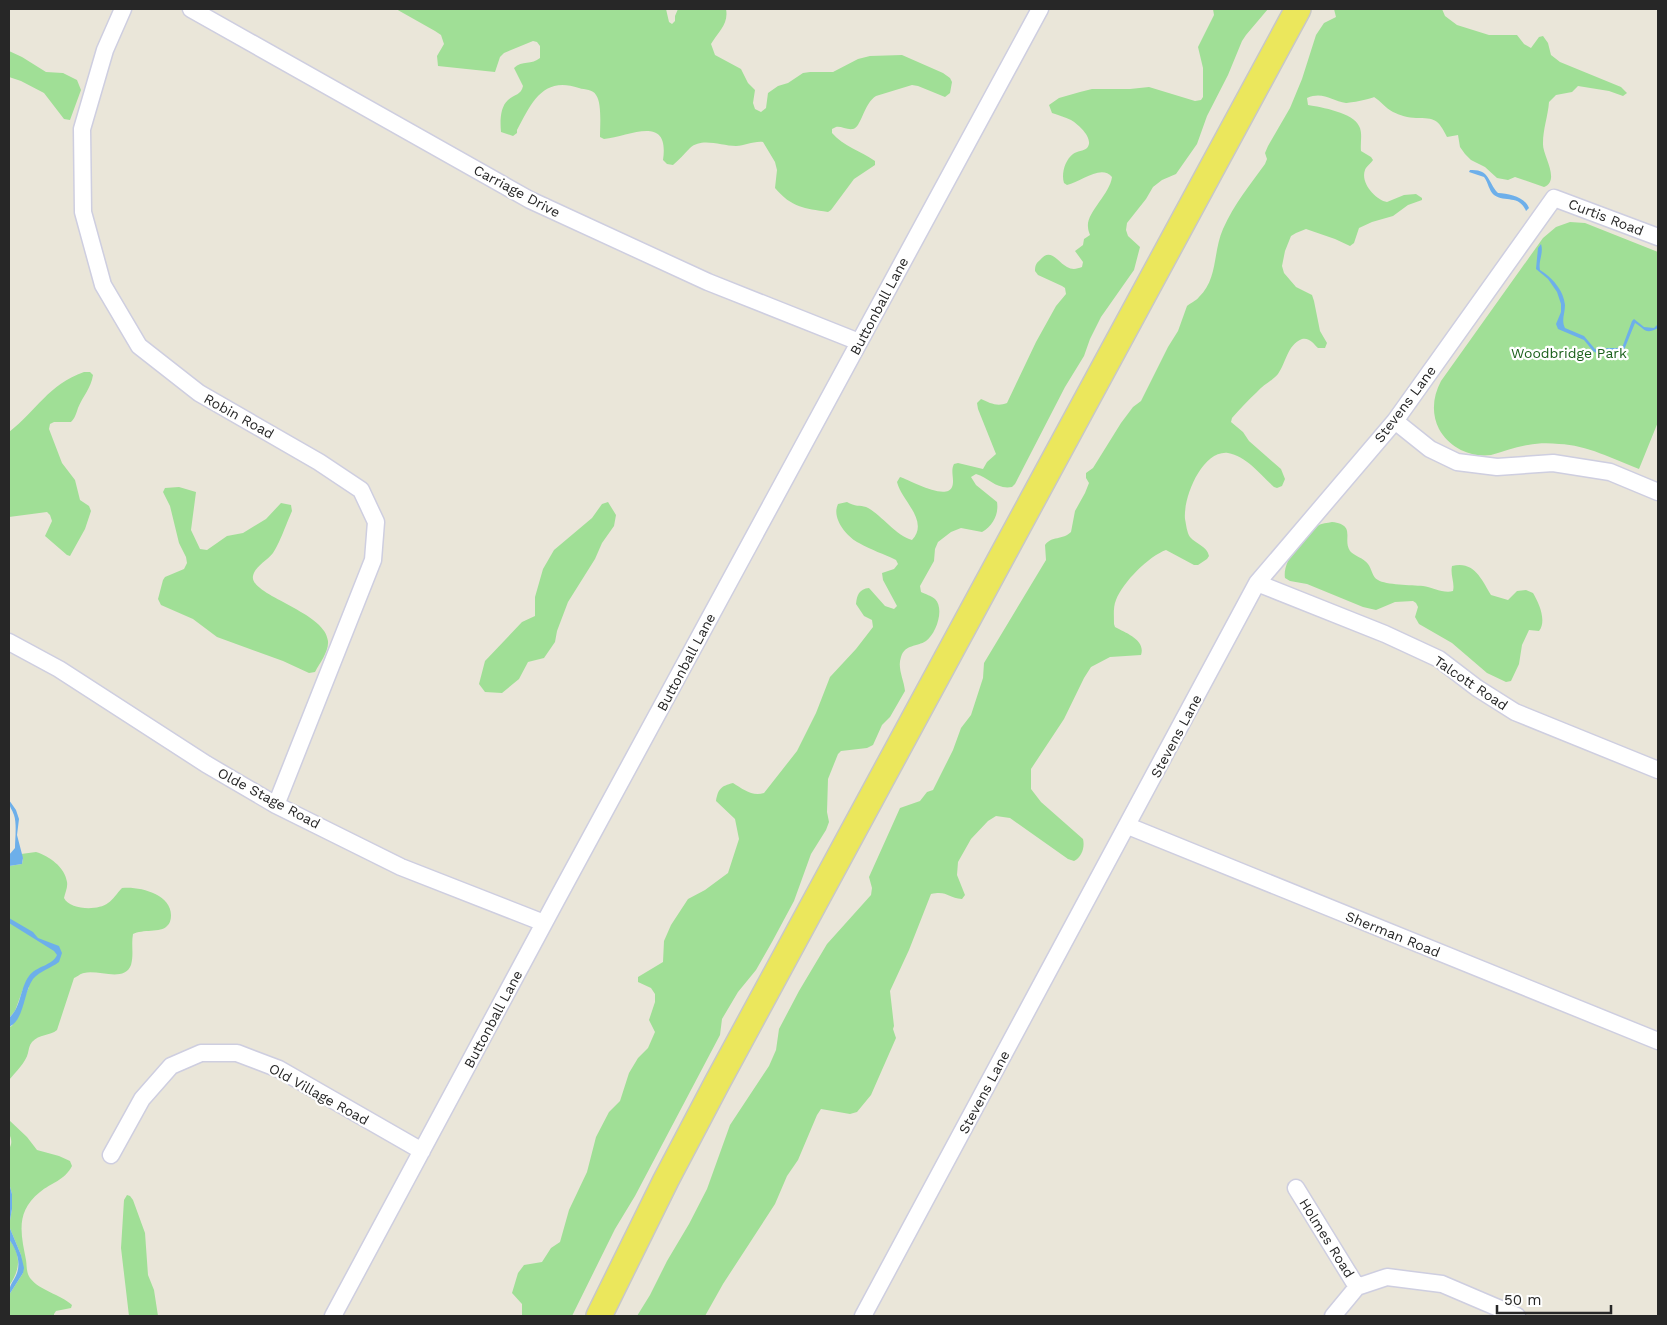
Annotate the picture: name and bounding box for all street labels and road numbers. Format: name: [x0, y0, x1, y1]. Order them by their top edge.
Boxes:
street label: Carriage Drive: [471, 161, 563, 221]
street label: Curtis Road: [1566, 195, 1646, 239]
street label: Buttonball Lane: [847, 254, 911, 358]
street label: Stevens Lane: [1371, 362, 1439, 446]
street label: Robin Road: [201, 390, 277, 442]
street label: Buttonball Lane: [654, 610, 718, 714]
street label: Talcott Road: [1431, 653, 1511, 713]
street label: Stevens Lane: [1147, 692, 1205, 780]
street label: Olde Stage Road: [215, 764, 323, 832]
street label: Sherman Road: [1343, 908, 1443, 960]
street label: Buttonball Lane: [461, 967, 525, 1071]
street label: Stevens Lane: [955, 1048, 1013, 1136]
street label: Old Village Road: [266, 1060, 372, 1128]
street label: Holmes Road: [1296, 1195, 1358, 1281]

